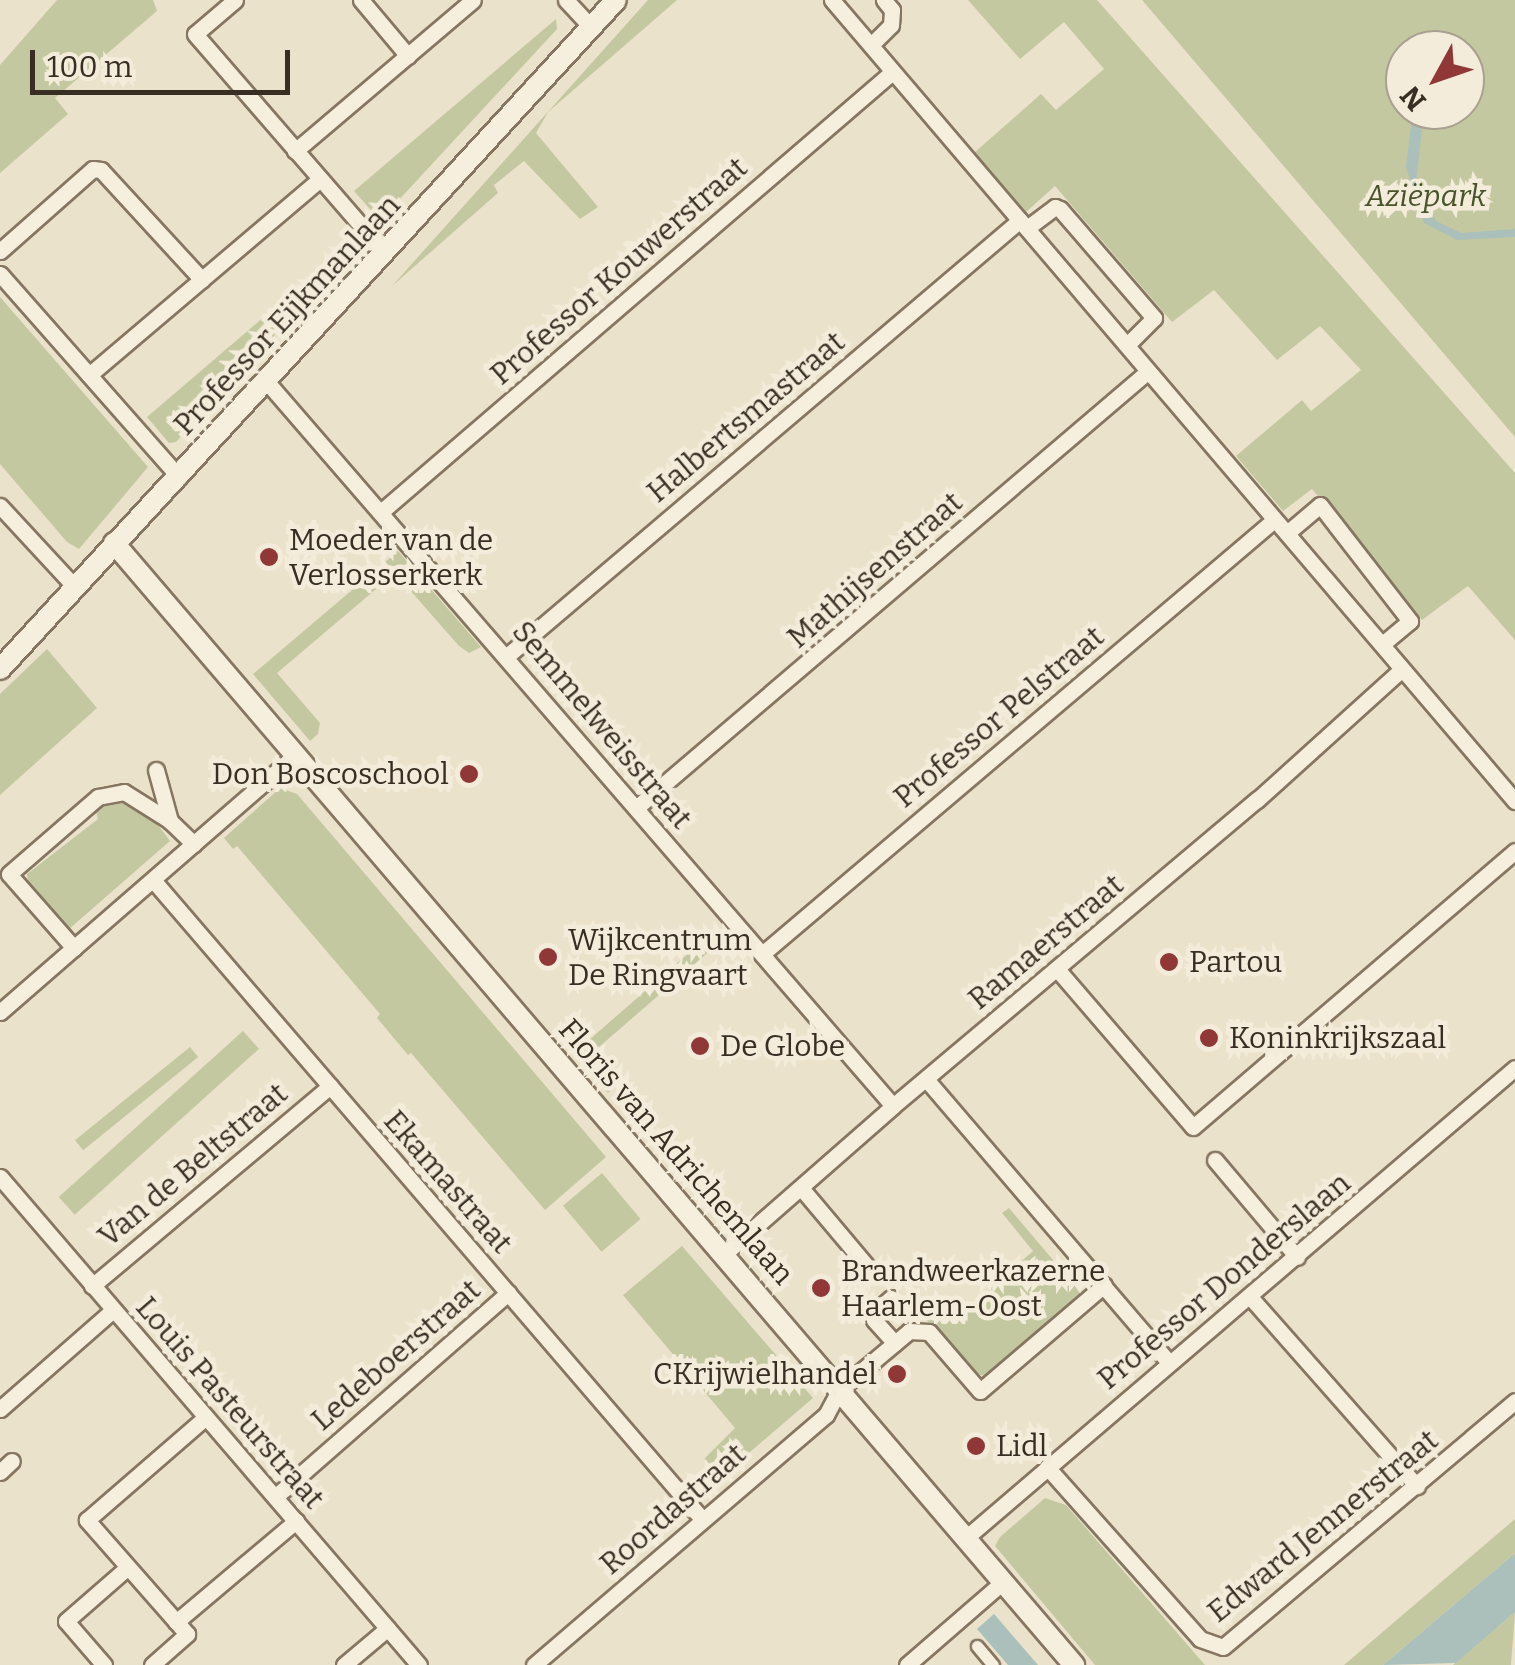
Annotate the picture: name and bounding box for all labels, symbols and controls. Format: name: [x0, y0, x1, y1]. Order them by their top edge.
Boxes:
scale bar: [35, 30, 295, 92]
north arrow: [1385, 30, 1485, 130]
text: 100 m: [47, 49, 132, 85]
text: N: [1394, 79, 1433, 117]
street label: Professor Kouwerstraat: [483, 150, 755, 392]
park label: Aziëpark: [1366, 178, 1486, 214]
street label: Professor Eijkmanlaan: [166, 187, 408, 443]
street label: Halbertsmastraat: [640, 324, 852, 510]
street label: Mathijsenstraat: [780, 484, 970, 656]
place label: Moeder van de Verlosserkerk: [289, 522, 493, 592]
marker: Moeder van de Verlosserkerk: [258, 546, 280, 568]
street label: Semmelweisstraat: [505, 614, 699, 836]
street label: Professor Pelstraat: [887, 619, 1111, 815]
place label: Don Boscoschool: [212, 756, 449, 792]
marker: Don Boscoschool: [458, 763, 480, 785]
street label: Ramaerstraat: [961, 867, 1131, 1017]
place label: Wijkcentrum De Ringvaart: [568, 922, 752, 992]
place label: Partou: [1189, 944, 1282, 980]
marker: Wijkcentrum De Ringvaart: [537, 946, 559, 968]
marker: Partou: [1158, 951, 1180, 973]
street label: Floris van Adrichemlaan: [551, 1012, 801, 1292]
place label: Koninkrijkszaal: [1229, 1020, 1446, 1056]
marker: Koninkrijkszaal: [1198, 1027, 1220, 1049]
place label: De Globe: [720, 1028, 845, 1064]
marker: De Globe: [689, 1035, 711, 1057]
street label: Van de Beltstraat: [91, 1075, 295, 1255]
street label: Ekamastraat: [376, 1103, 520, 1261]
street label: Professor Donderslaan: [1091, 1165, 1357, 1397]
place label: Brandweerkazerne Haarlem-Oost: [841, 1253, 1105, 1324]
street label: Ledeboerstraat: [304, 1272, 488, 1438]
marker: Brandweerkazerne Haarlem-Oost: [810, 1277, 832, 1299]
street label: Louis Pasteurstraat: [128, 1290, 332, 1516]
place label: CKrijwielhandel: [653, 1356, 877, 1392]
marker: CKrijwielhandel: [886, 1363, 908, 1385]
street label: Edward Jennerstraat: [1201, 1422, 1445, 1630]
place label: Lidl: [996, 1428, 1047, 1464]
marker: Lidl: [965, 1435, 987, 1457]
street label: Roordastraat: [593, 1436, 753, 1582]

